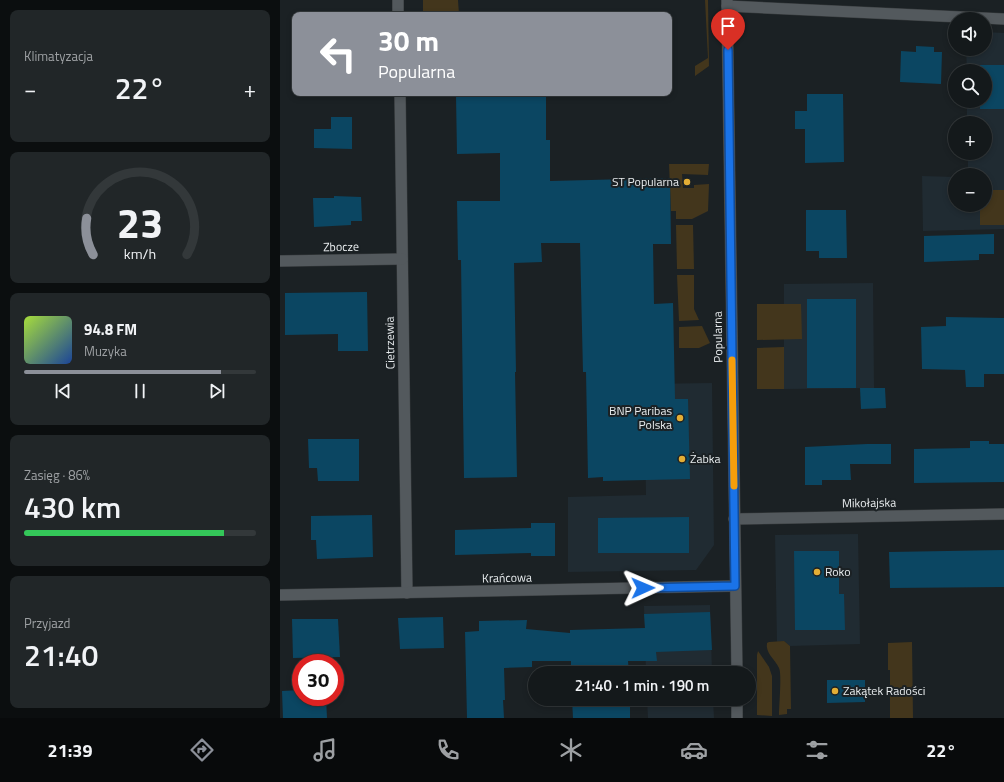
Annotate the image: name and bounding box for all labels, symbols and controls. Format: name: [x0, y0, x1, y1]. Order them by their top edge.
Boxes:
pin: [711, 9, 745, 50]
map controls: [948, 12, 992, 212]
button: sound: [948, 12, 992, 56]
icon: arrive: [717, 15, 739, 37]
text: 30 m: [378, 19, 439, 62]
icon: left: [312, 28, 364, 80]
text: Klimatyzacja: [24, 46, 93, 66]
text: Popularna: [378, 58, 455, 85]
button: search: [948, 64, 992, 108]
text: 22°: [115, 65, 165, 111]
text: −: [24, 72, 36, 106]
text: +: [244, 72, 256, 106]
button: +: [948, 116, 992, 160]
button: −: [948, 168, 992, 212]
place label: ST Popularna: [612, 172, 679, 191]
marker: ST Popularna: [682, 177, 692, 187]
text: 23: [117, 191, 163, 254]
street label: Zbocze: [323, 237, 359, 256]
text: km/h: [124, 243, 156, 265]
street label: Popularna: [708, 311, 727, 363]
street label: Cietrzewia: [380, 316, 399, 370]
text: 94.8 FM: [84, 318, 137, 341]
text: Muzyka: [84, 341, 127, 361]
icon: previous: [52, 380, 74, 402]
icon: pause: [129, 380, 151, 402]
icon: next: [206, 380, 228, 402]
place label: BNP Paribas Polska: [609, 401, 672, 434]
marker: BNP Paribas Polska: [675, 413, 685, 423]
place label: Żabka: [690, 449, 720, 468]
marker: Żabka: [677, 454, 687, 464]
text: Zasięg · 86%: [24, 465, 90, 485]
text: 430 km: [24, 484, 121, 530]
street label: Mikołajska: [842, 493, 896, 512]
place label: Roko: [825, 562, 851, 581]
position arrow: [622, 567, 664, 609]
marker: Roko: [812, 567, 822, 577]
street label: Krańcowa: [482, 568, 532, 587]
text: Przyjazd: [24, 613, 71, 633]
text: 21:40: [24, 632, 98, 678]
speed limit sign: 30: [292, 654, 344, 706]
text: 21:40 · 1 min · 190 m: [575, 674, 709, 697]
place label: Zakątek Radości: [843, 681, 925, 700]
marker: Zakątek Radości: [830, 686, 840, 696]
icon: directions: [188, 736, 216, 764]
icon: music: [311, 736, 339, 764]
icon: phone: [434, 736, 462, 764]
icon: climate: [557, 736, 585, 764]
icon: car: [680, 736, 708, 764]
icon: filters: [803, 736, 831, 764]
text: 21:39: [48, 737, 92, 764]
text: 22°: [926, 737, 956, 764]

